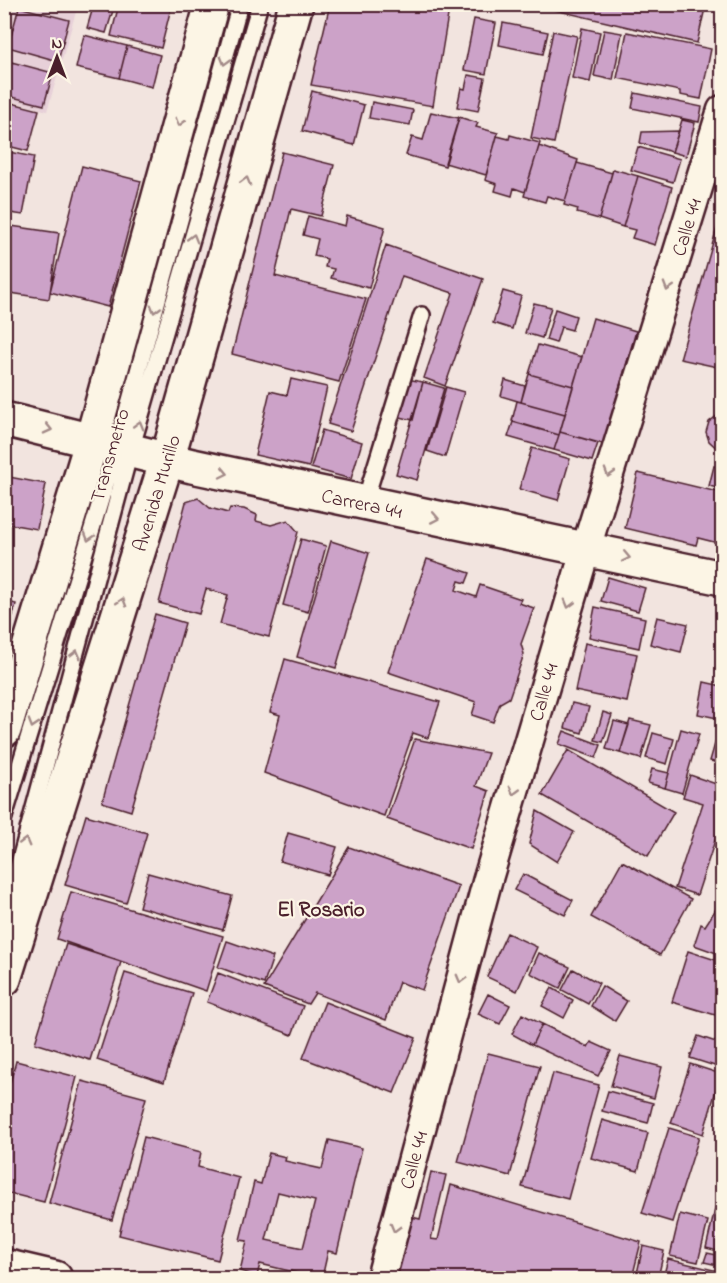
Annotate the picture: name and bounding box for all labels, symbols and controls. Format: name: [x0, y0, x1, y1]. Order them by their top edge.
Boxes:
north arrow: [27, 27, 87, 87]
text: N: [52, 32, 63, 56]
one-way arrow: [219, 56, 232, 66]
one-way arrow: [175, 116, 187, 126]
one-way arrow: [239, 176, 251, 187]
street label: Calle 44: [666, 195, 711, 260]
one-way arrow: [186, 233, 198, 244]
one-way arrow: [662, 281, 675, 292]
one-way arrow: [150, 303, 162, 314]
street label: Transmetro: [84, 405, 139, 506]
one-way arrow: [132, 420, 144, 431]
one-way arrow: [43, 422, 53, 435]
street label: Avenida Murillo: [127, 432, 190, 556]
one-way arrow: [218, 466, 228, 479]
one-way arrow: [604, 467, 617, 478]
street label: Carrera 44: [319, 483, 404, 528]
one-way arrow: [430, 511, 440, 524]
one-way arrow: [84, 531, 96, 542]
one-way arrow: [621, 550, 631, 563]
one-way arrow: [115, 597, 127, 608]
one-way arrow: [564, 598, 576, 609]
one-way arrow: [69, 649, 81, 659]
street label: Calle 44: [523, 660, 567, 725]
one-way arrow: [28, 718, 40, 729]
one-way arrow: [509, 785, 521, 796]
one-way arrow: [18, 837, 30, 848]
district label: El Rosario: [277, 896, 365, 926]
one-way arrow: [456, 974, 469, 984]
street label: Calle 44: [394, 1128, 437, 1193]
one-way arrow: [390, 1222, 402, 1233]

